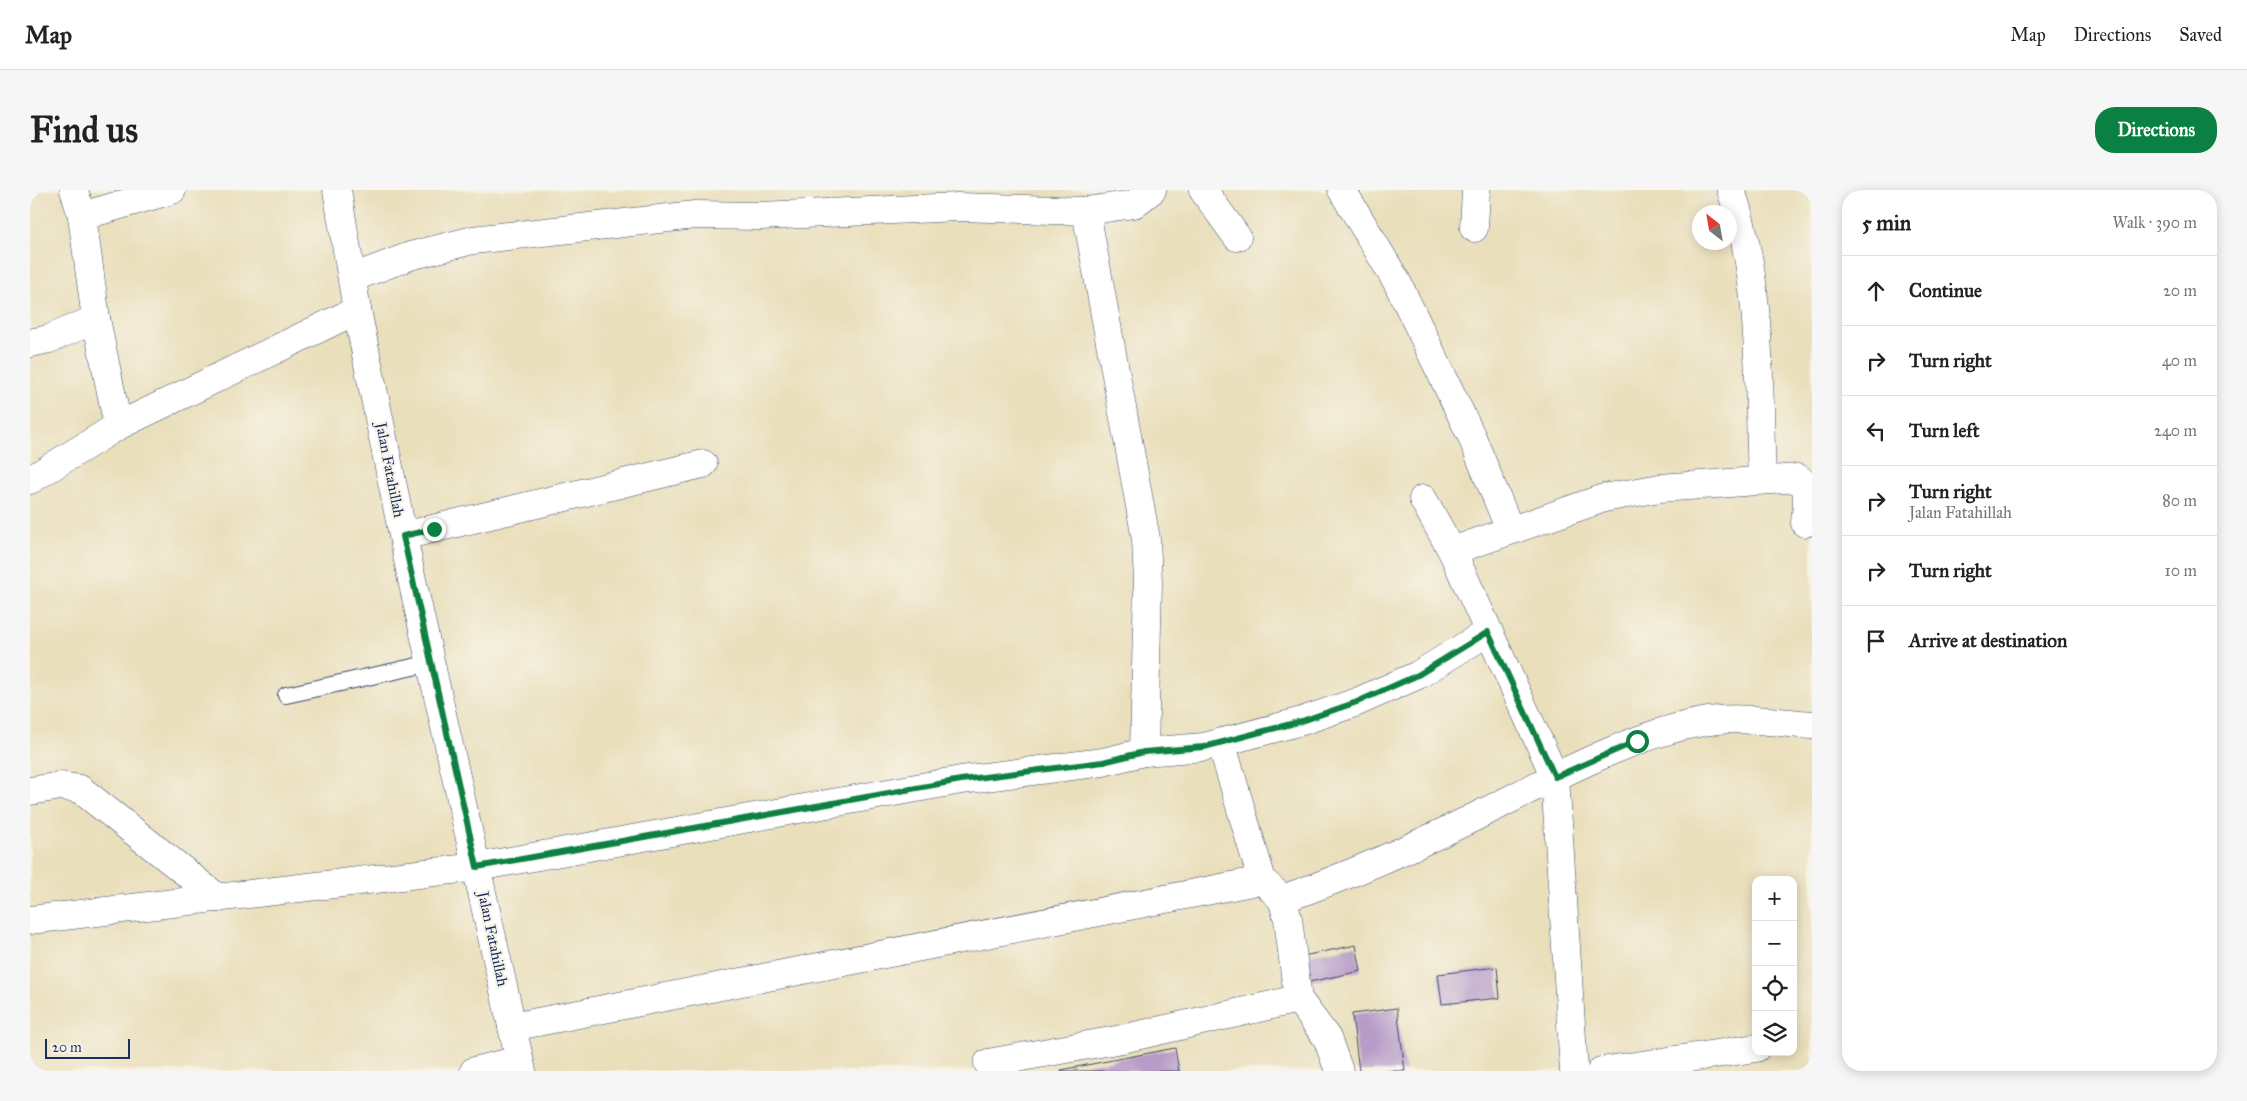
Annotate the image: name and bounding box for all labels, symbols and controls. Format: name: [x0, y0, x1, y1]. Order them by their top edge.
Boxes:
text: Map: [25, 20, 72, 50]
text: Map: [2010, 24, 2046, 46]
text: Directions: [2074, 24, 2151, 46]
text: Saved: [2179, 24, 2222, 46]
button: Directions: [2095, 107, 2217, 153]
text: Find us: [30, 109, 138, 152]
north arrow: [1692, 205, 1737, 250]
text: 5 min: [1862, 210, 1911, 236]
text: Walk · 390 m: [2112, 213, 2197, 232]
icon: ahead: [1862, 277, 1890, 305]
text: Continue: [1909, 279, 1982, 302]
text: 20 m: [2163, 281, 2197, 300]
icon: right: [1862, 347, 1890, 375]
text: Turn right: [1909, 349, 1992, 372]
text: 40 m: [2162, 351, 2197, 370]
icon: left: [1862, 417, 1890, 445]
street label: Jalan Fatahillah: [371, 419, 408, 520]
text: Turn left: [1909, 419, 1979, 442]
text: 240 m: [2154, 421, 2197, 440]
text: Turn right: [1909, 480, 1992, 503]
icon: right: [1862, 487, 1890, 515]
text: 80 m: [2162, 491, 2197, 510]
text: Jalan Fatahillah: [1909, 503, 2012, 522]
route end: [423, 518, 446, 541]
icon: right: [1862, 557, 1890, 585]
text: Turn right: [1909, 559, 1992, 582]
text: 10 m: [2165, 561, 2197, 580]
icon: arrive: [1862, 627, 1890, 655]
text: Arrive at destination: [1909, 629, 2067, 652]
route start: [1626, 730, 1649, 753]
map controls: [1752, 876, 1797, 1056]
button: +: [1752, 876, 1797, 921]
street label: Jalan Fatahillah: [473, 888, 512, 989]
button: −: [1752, 921, 1797, 966]
button: locate: [1752, 966, 1797, 1011]
button: layers: [1752, 1011, 1797, 1056]
scale bar: [45, 1036, 130, 1059]
text: 20 m: [52, 1039, 82, 1056]

